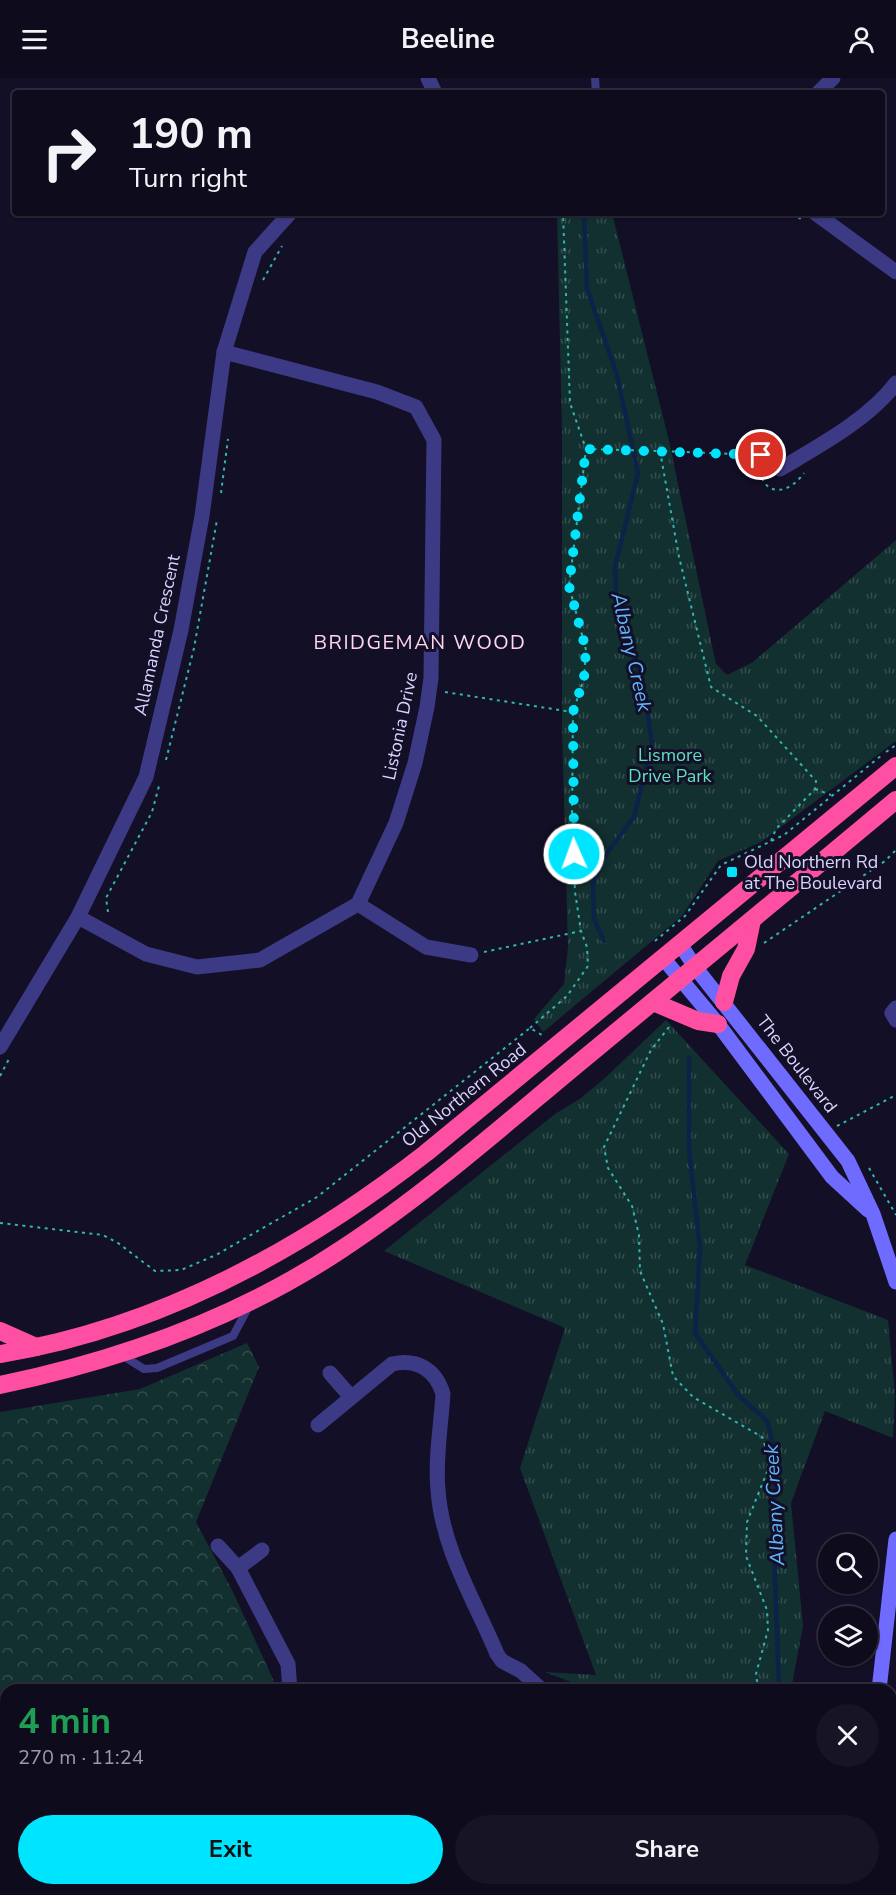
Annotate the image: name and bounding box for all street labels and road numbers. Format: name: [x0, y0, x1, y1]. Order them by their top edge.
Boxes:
street label: Allamanda Crescent: [128, 552, 186, 718]
street label: Listonia Drive: [377, 670, 423, 782]
street label: The Boulevard: [751, 1010, 843, 1118]
street label: Old Northern Road: [397, 1037, 531, 1153]

